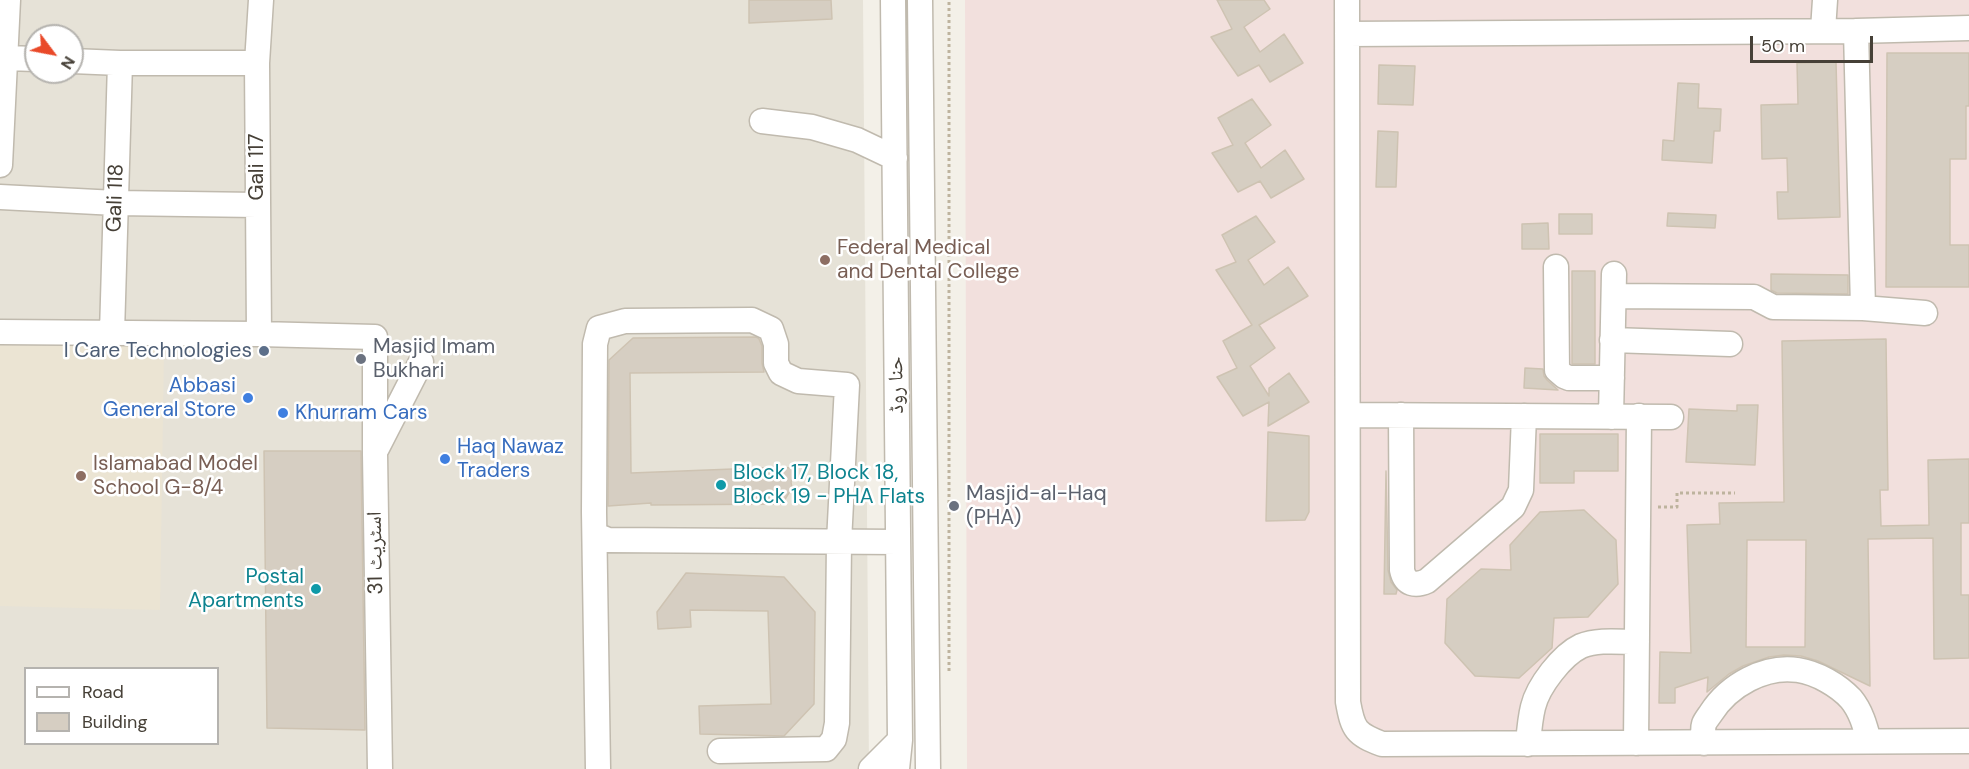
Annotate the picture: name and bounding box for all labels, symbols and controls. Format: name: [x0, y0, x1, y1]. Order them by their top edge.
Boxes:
north arrow: [24, 24, 84, 84]
scale bar: [1753, 24, 1876, 62]
text: 50 m: [1761, 34, 1805, 58]
text: N: [56, 52, 80, 73]
street label: Gali 117: [244, 134, 270, 200]
street label: Gali 118: [102, 163, 130, 233]
place label: Federal Medical and Dental College: [837, 235, 1020, 285]
marker: Federal Medical and Dental College: [818, 253, 832, 267]
place label: Masjid Imam Bukhari: [373, 334, 495, 384]
place label: I Care Technologies: [64, 338, 252, 364]
marker: I Care Technologies: [257, 344, 271, 358]
marker: Masjid Imam Bukhari: [354, 352, 368, 366]
street label: حنا روڈ: [884, 356, 910, 414]
place label: Abbasi General Store: [103, 373, 236, 423]
marker: Abbasi General Store: [241, 391, 255, 405]
place label: Khurram Cars: [295, 400, 427, 426]
marker: Khurram Cars: [276, 406, 290, 420]
place label: Haq Nawaz Traders: [457, 434, 564, 484]
place label: Islamabad Model School G-8/4: [93, 451, 258, 501]
marker: Haq Nawaz Traders: [438, 452, 452, 466]
place label: Block 17, Block 18, Block 19 - PHA Flats: [733, 460, 925, 510]
marker: Islamabad Model School G-8/4: [74, 469, 88, 483]
marker: Block 17, Block 18, Block 19 - PHA Flats: [714, 478, 728, 492]
place label: Masjid-al-Haq (PHA): [966, 481, 1107, 531]
marker: Masjid-al-Haq (PHA): [947, 499, 961, 513]
street label: اسٹریٹ 31: [363, 511, 389, 595]
place label: Postal Apartments: [188, 564, 304, 614]
marker: Postal Apartments: [309, 582, 323, 596]
legend: [24, 667, 219, 745]
text: Road: [82, 680, 124, 704]
text: Building: [82, 710, 147, 734]

